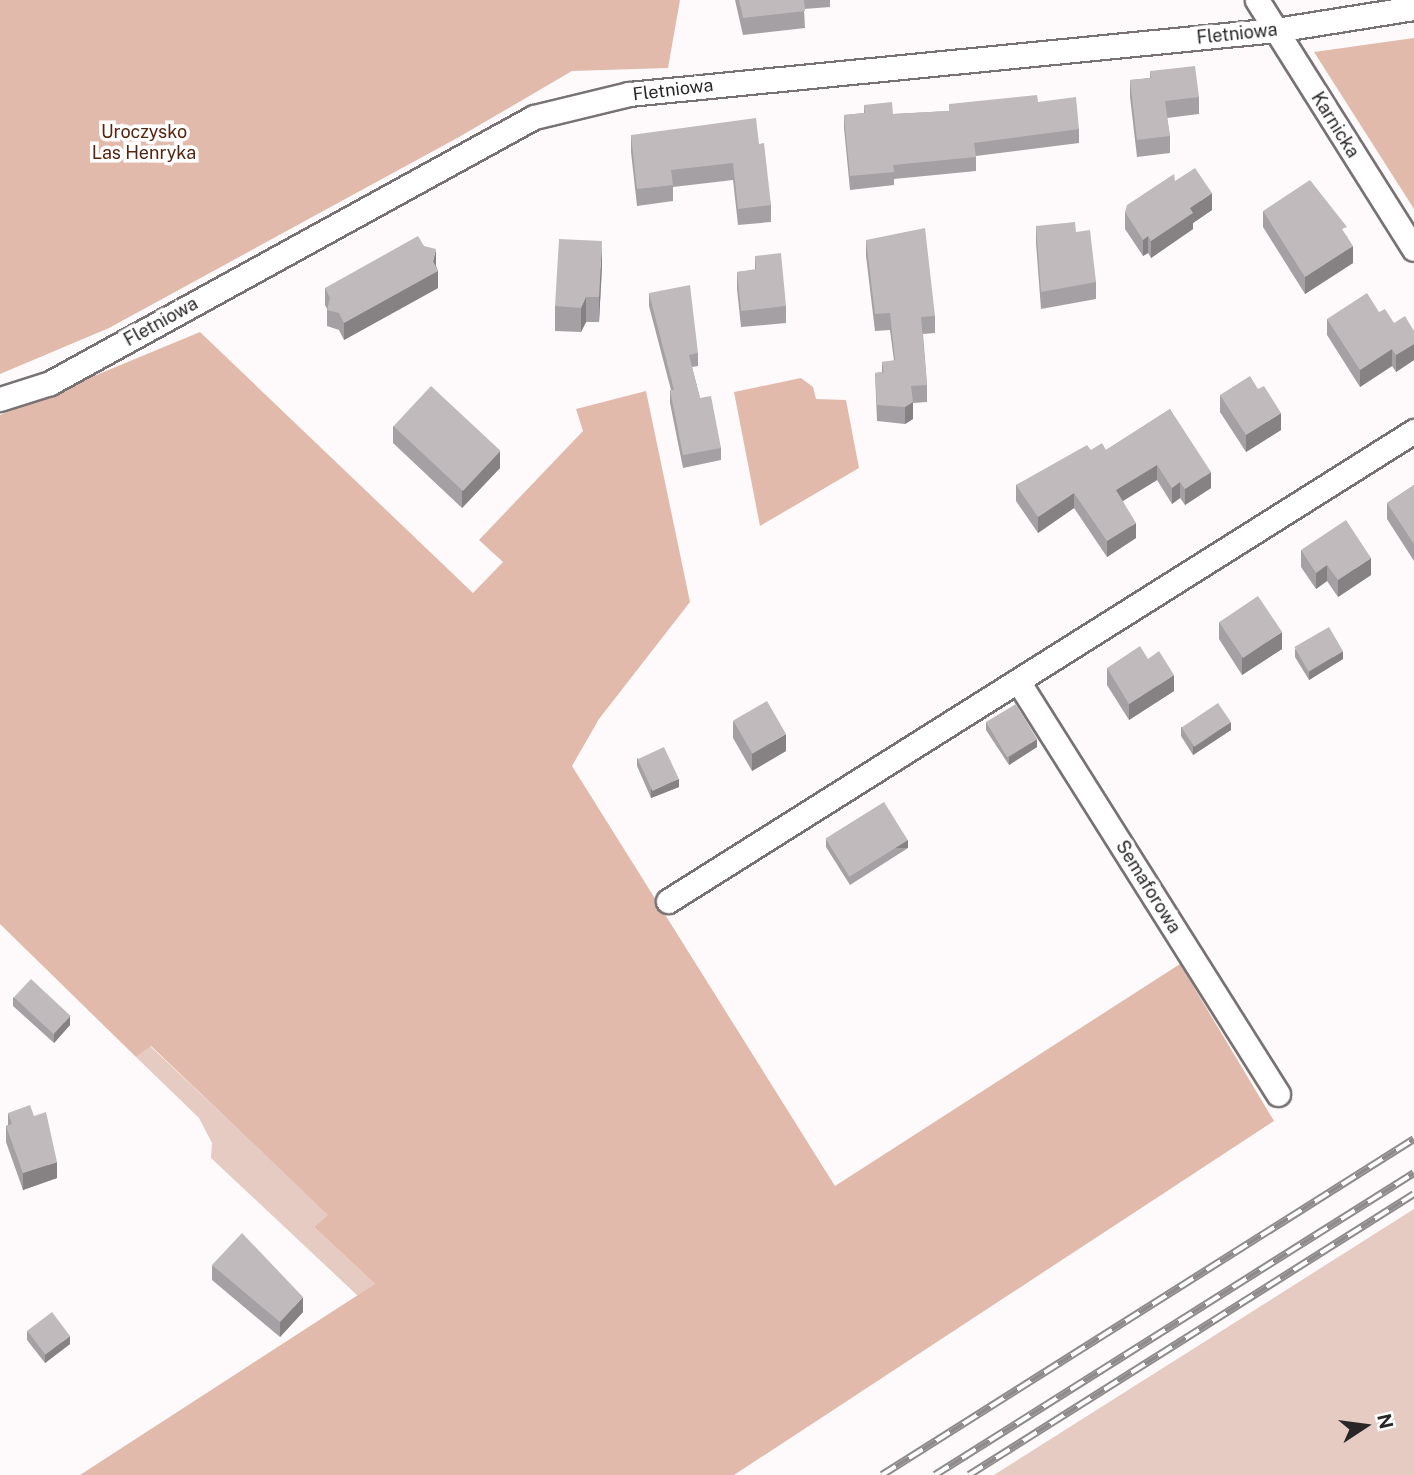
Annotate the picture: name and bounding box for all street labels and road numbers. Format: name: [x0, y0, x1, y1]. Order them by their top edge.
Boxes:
street label: Fletniowa: [1196, 19, 1278, 49]
street label: Fletniowa: [631, 74, 715, 106]
street label: Karnicka: [1306, 88, 1364, 162]
street label: Fletniowa: [120, 293, 202, 351]
street label: Semaforowa: [1111, 837, 1185, 937]

